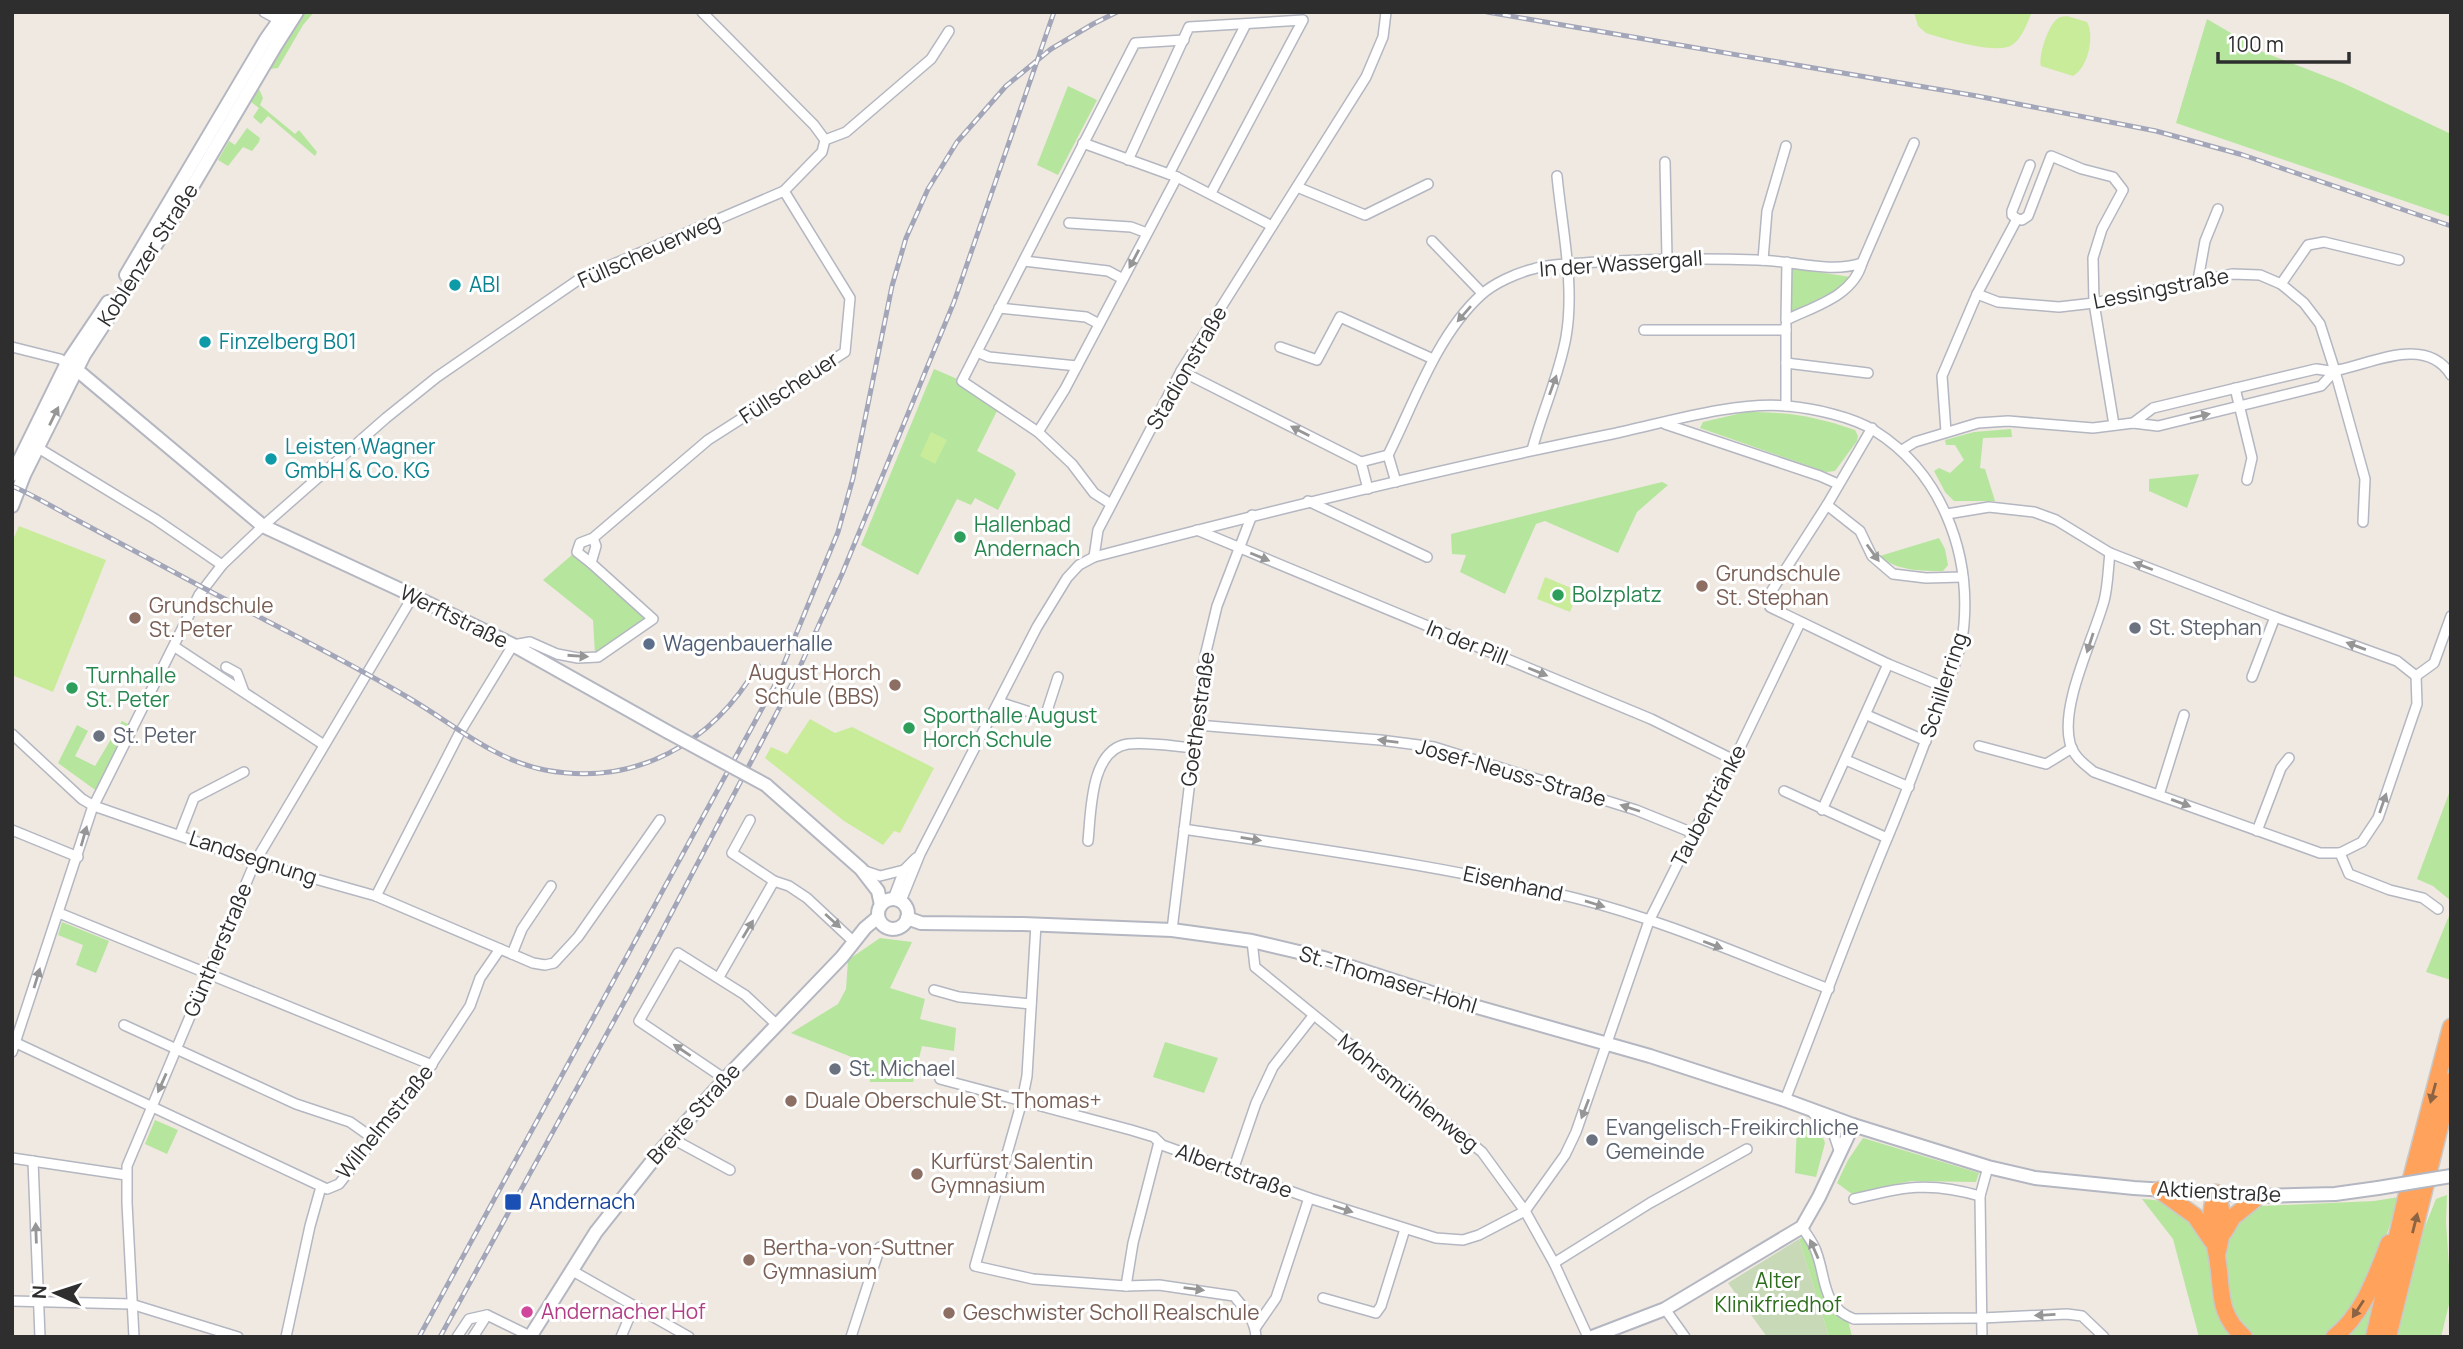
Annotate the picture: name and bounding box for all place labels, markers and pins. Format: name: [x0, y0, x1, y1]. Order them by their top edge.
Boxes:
place label: ABI: [469, 270, 500, 298]
marker: ABI: [447, 277, 463, 293]
place label: Finzelberg B01: [219, 327, 357, 355]
marker: Finzelberg B01: [197, 334, 213, 350]
place label: Leisten Wagner GmbH & Co. KG: [285, 432, 436, 484]
marker: Leisten Wagner GmbH & Co. KG: [263, 451, 279, 467]
place label: Hallenbad Andernach: [974, 510, 1080, 562]
marker: Hallenbad Andernach: [952, 529, 968, 545]
place label: Grundschule St. Stephan: [1716, 559, 1840, 611]
marker: Grundschule St. Stephan: [1694, 578, 1710, 594]
place label: Bolzplatz: [1572, 580, 1662, 608]
marker: Bolzplatz: [1550, 587, 1566, 603]
place label: Grundschule St. Peter: [149, 591, 273, 643]
marker: Grundschule St. Peter: [127, 610, 143, 626]
place label: St. Stephan: [2149, 613, 2262, 641]
marker: St. Stephan: [2127, 620, 2143, 636]
place label: Wagenbauerhalle: [663, 629, 833, 657]
marker: Wagenbauerhalle: [641, 636, 657, 652]
place label: August Horch Schule (BBS): [748, 658, 881, 710]
place label: Turnhalle St. Peter: [86, 661, 176, 713]
marker: August Horch Schule (BBS): [887, 677, 903, 693]
marker: Turnhalle St. Peter: [64, 680, 80, 696]
place label: Sporthalle August Horch Schule: [923, 701, 1097, 753]
marker: Sporthalle August Horch Schule: [901, 720, 917, 736]
place label: St. Peter: [113, 721, 197, 749]
marker: St. Peter: [91, 728, 107, 744]
place label: St. Michael: [849, 1054, 955, 1082]
marker: St. Michael: [827, 1061, 843, 1077]
place label: Duale Oberschule St. Thomas+: [805, 1086, 1102, 1114]
marker: Duale Oberschule St. Thomas+: [783, 1093, 799, 1109]
place label: Evangelisch-Freikirchliche Gemeinde: [1606, 1113, 1859, 1165]
marker: Evangelisch-Freikirchliche Gemeinde: [1584, 1132, 1600, 1148]
place label: Kurfürst Salentin Gymnasium: [931, 1147, 1093, 1199]
marker: Kurfürst Salentin Gymnasium: [909, 1166, 925, 1182]
place label: Andernach: [529, 1187, 635, 1215]
marker: Andernach: [503, 1192, 523, 1212]
place label: Bertha-von-Suttner Gymnasium: [763, 1233, 955, 1285]
marker: Bertha-von-Suttner Gymnasium: [741, 1252, 757, 1268]
place label: Andernacher Hof: [541, 1297, 706, 1325]
place label: Geschwister Scholl Realschule: [963, 1298, 1259, 1326]
marker: Andernacher Hof: [519, 1304, 535, 1320]
marker: Geschwister Scholl Realschule: [941, 1305, 957, 1321]

